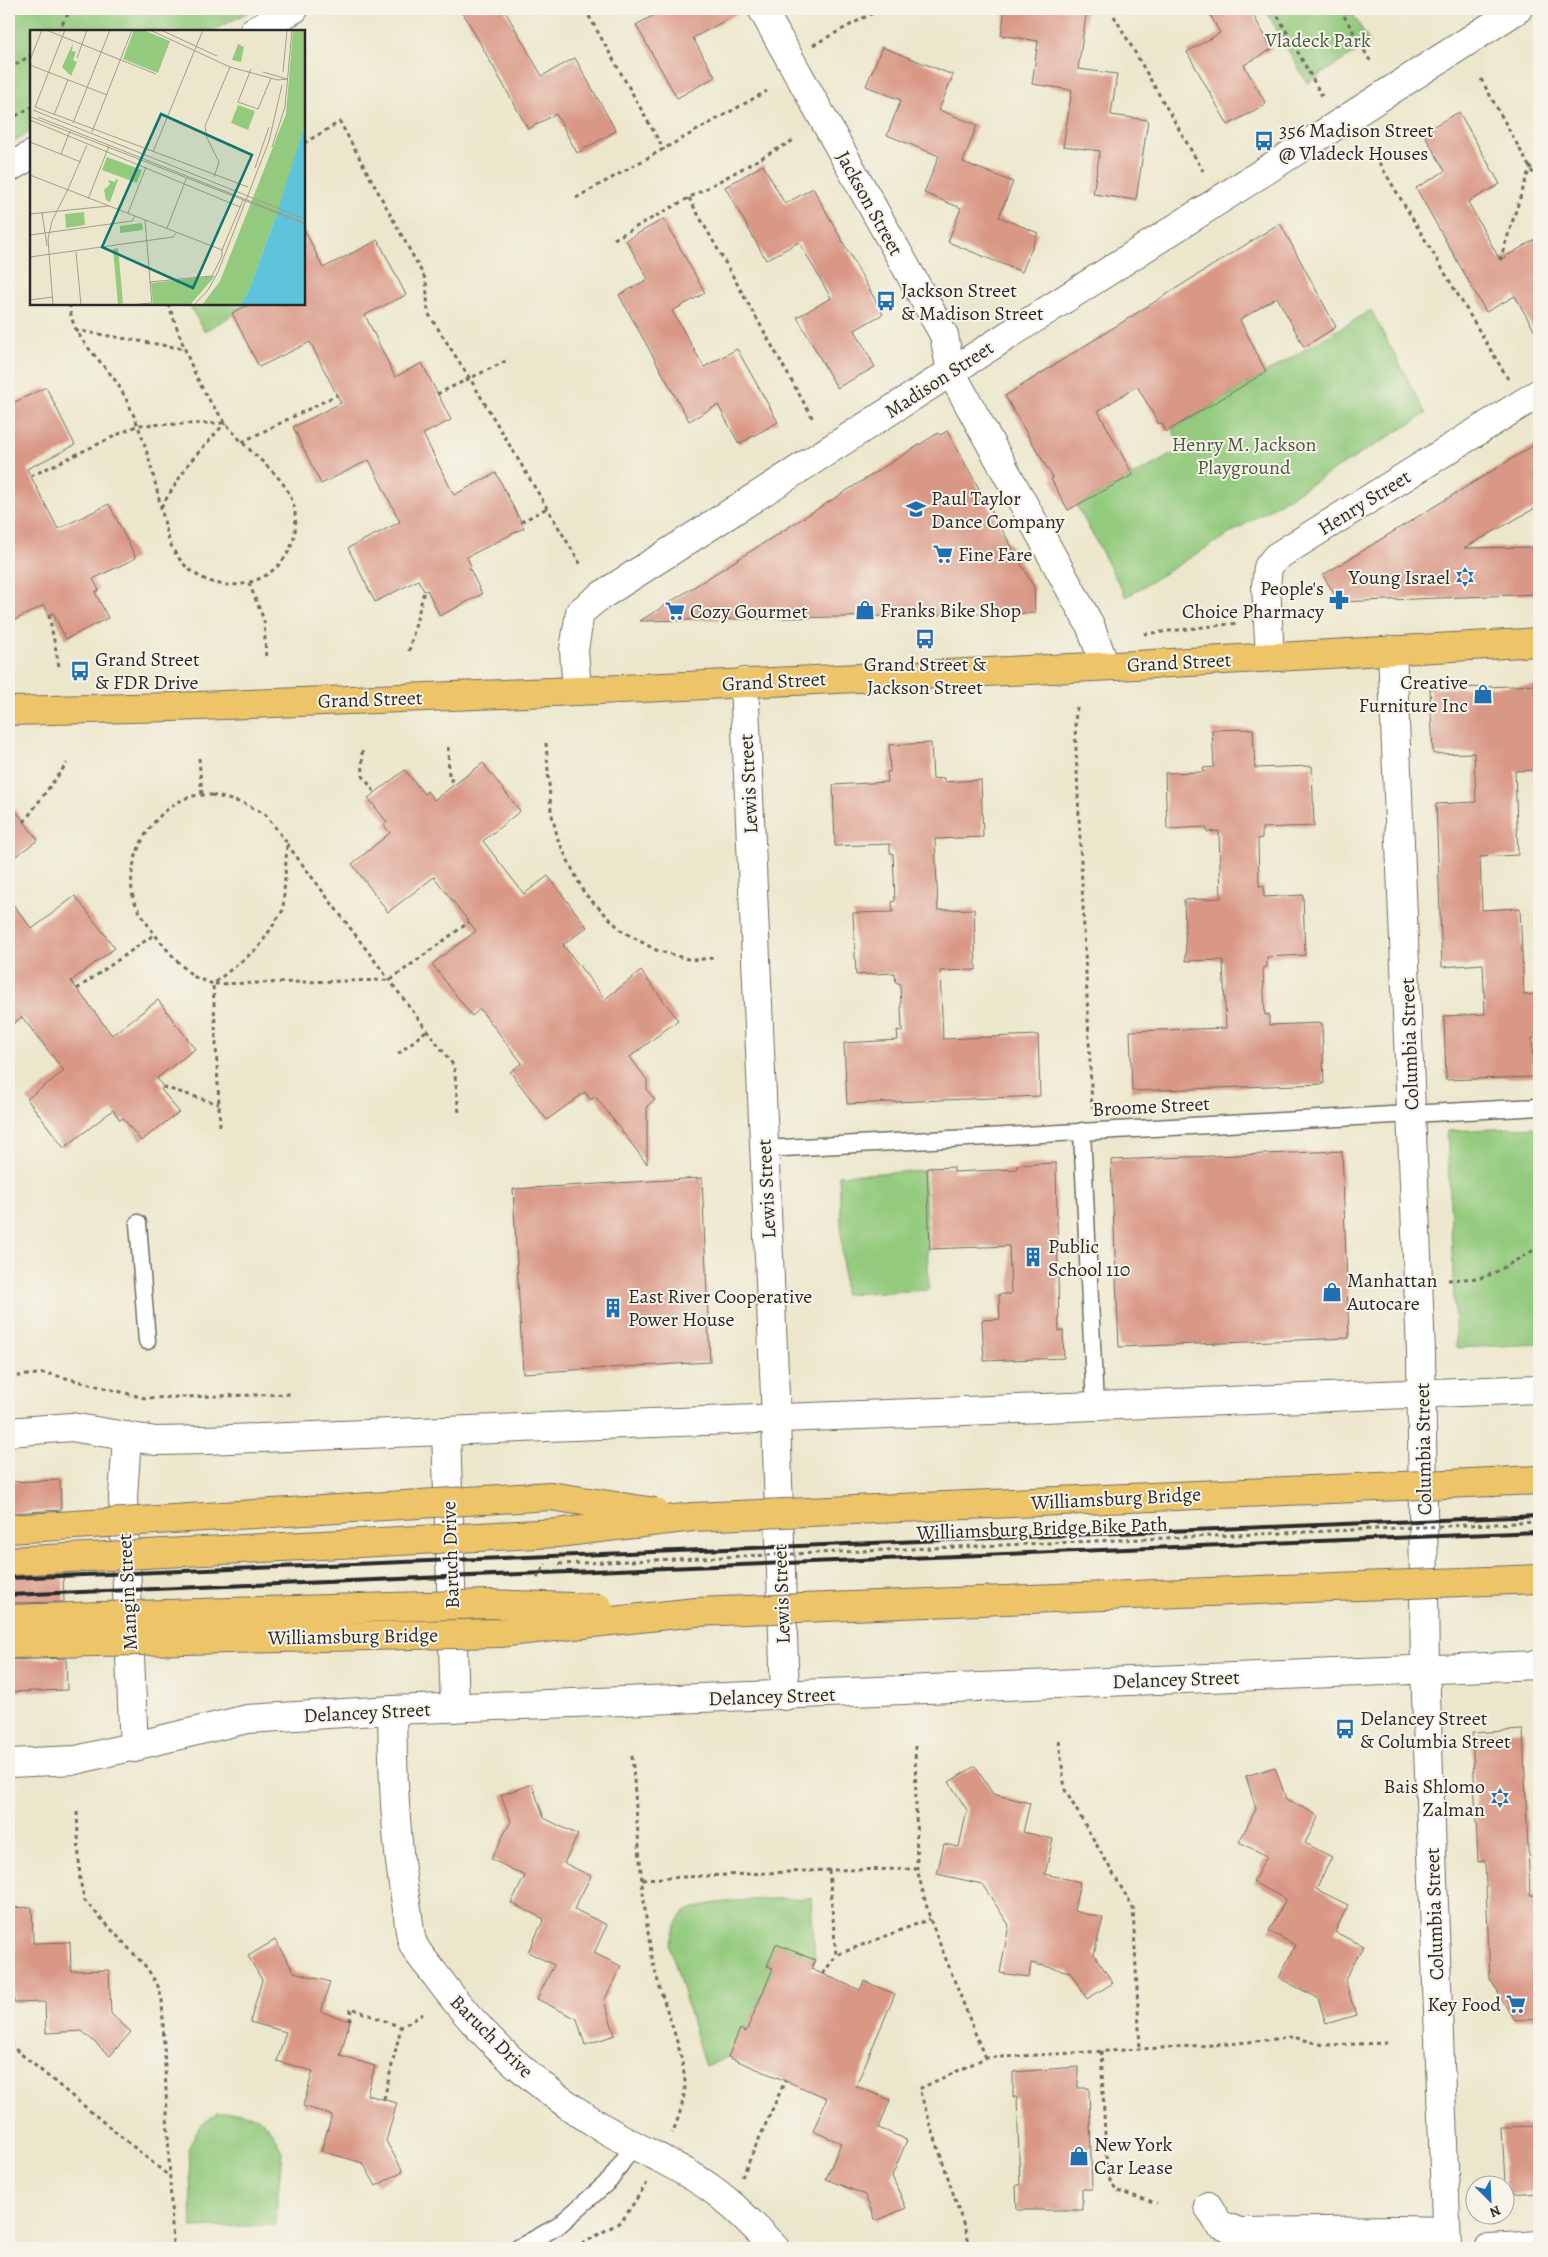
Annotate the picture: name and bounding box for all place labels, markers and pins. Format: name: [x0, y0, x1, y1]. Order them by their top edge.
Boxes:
place label: 356 Madison Street @ Vladeck Houses: [1279, 117, 1434, 167]
bus stop icon: 356 Madison Street @ Vladeck Houses: [1253, 130, 1275, 152]
place label: Jackson Street & Madison Street: [901, 277, 1044, 327]
bus stop icon: Jackson Street & Madison Street: [875, 290, 897, 312]
place label: Paul Taylor Dance Company: [931, 485, 1066, 535]
school or university icon: Paul Taylor Dance Company: [905, 498, 927, 520]
place label: Fine Fare: [958, 541, 1033, 568]
supermarket icon: Fine Fare: [932, 543, 954, 565]
place label: Young Israel: [1348, 564, 1450, 591]
synagogue icon: Young Israel: [1454, 566, 1476, 588]
place label: People's Choice Pharmacy: [1182, 575, 1325, 625]
pharmacy icon: People's Choice Pharmacy: [1328, 589, 1350, 611]
place label: Franks Bike Shop: [880, 597, 1021, 624]
place label: Cozy Gourmet: [690, 598, 808, 625]
shop icon: Franks Bike Shop: [854, 599, 876, 621]
supermarket icon: Cozy Gourmet: [664, 600, 686, 622]
bus stop icon: Grand Street & Jackson Street: [914, 628, 936, 650]
place label: Grand Street & FDR Drive: [95, 646, 200, 696]
place label: Grand Street & Jackson Street: [864, 651, 987, 701]
bus stop icon: Grand Street & FDR Drive: [69, 660, 91, 682]
place label: Creative Furniture Inc: [1358, 669, 1468, 719]
shop icon: Creative Furniture Inc: [1472, 683, 1494, 705]
place label: Public School 110: [1048, 1233, 1130, 1283]
building icon: Public School 110: [1022, 1246, 1044, 1268]
place label: Manhattan Autocare: [1346, 1267, 1438, 1317]
shop icon: Manhattan Autocare: [1321, 1281, 1343, 1303]
place label: East River Cooperative Power House: [628, 1283, 812, 1333]
building icon: East River Cooperative Power House: [602, 1297, 624, 1319]
place label: Delancey Street & Columbia Street: [1360, 1705, 1511, 1755]
bus stop icon: Delancey Street & Columbia Street: [1334, 1718, 1356, 1740]
place label: Bais Shlomo Zalman: [1384, 1773, 1485, 1823]
synagogue icon: Bais Shlomo Zalman: [1489, 1787, 1511, 1809]
place label: Key Food: [1427, 1991, 1501, 2018]
supermarket icon: Key Food: [1505, 1993, 1527, 2015]
place label: New York Car Lease: [1094, 2131, 1173, 2181]
shop icon: New York Car Lease: [1068, 2145, 1090, 2167]

